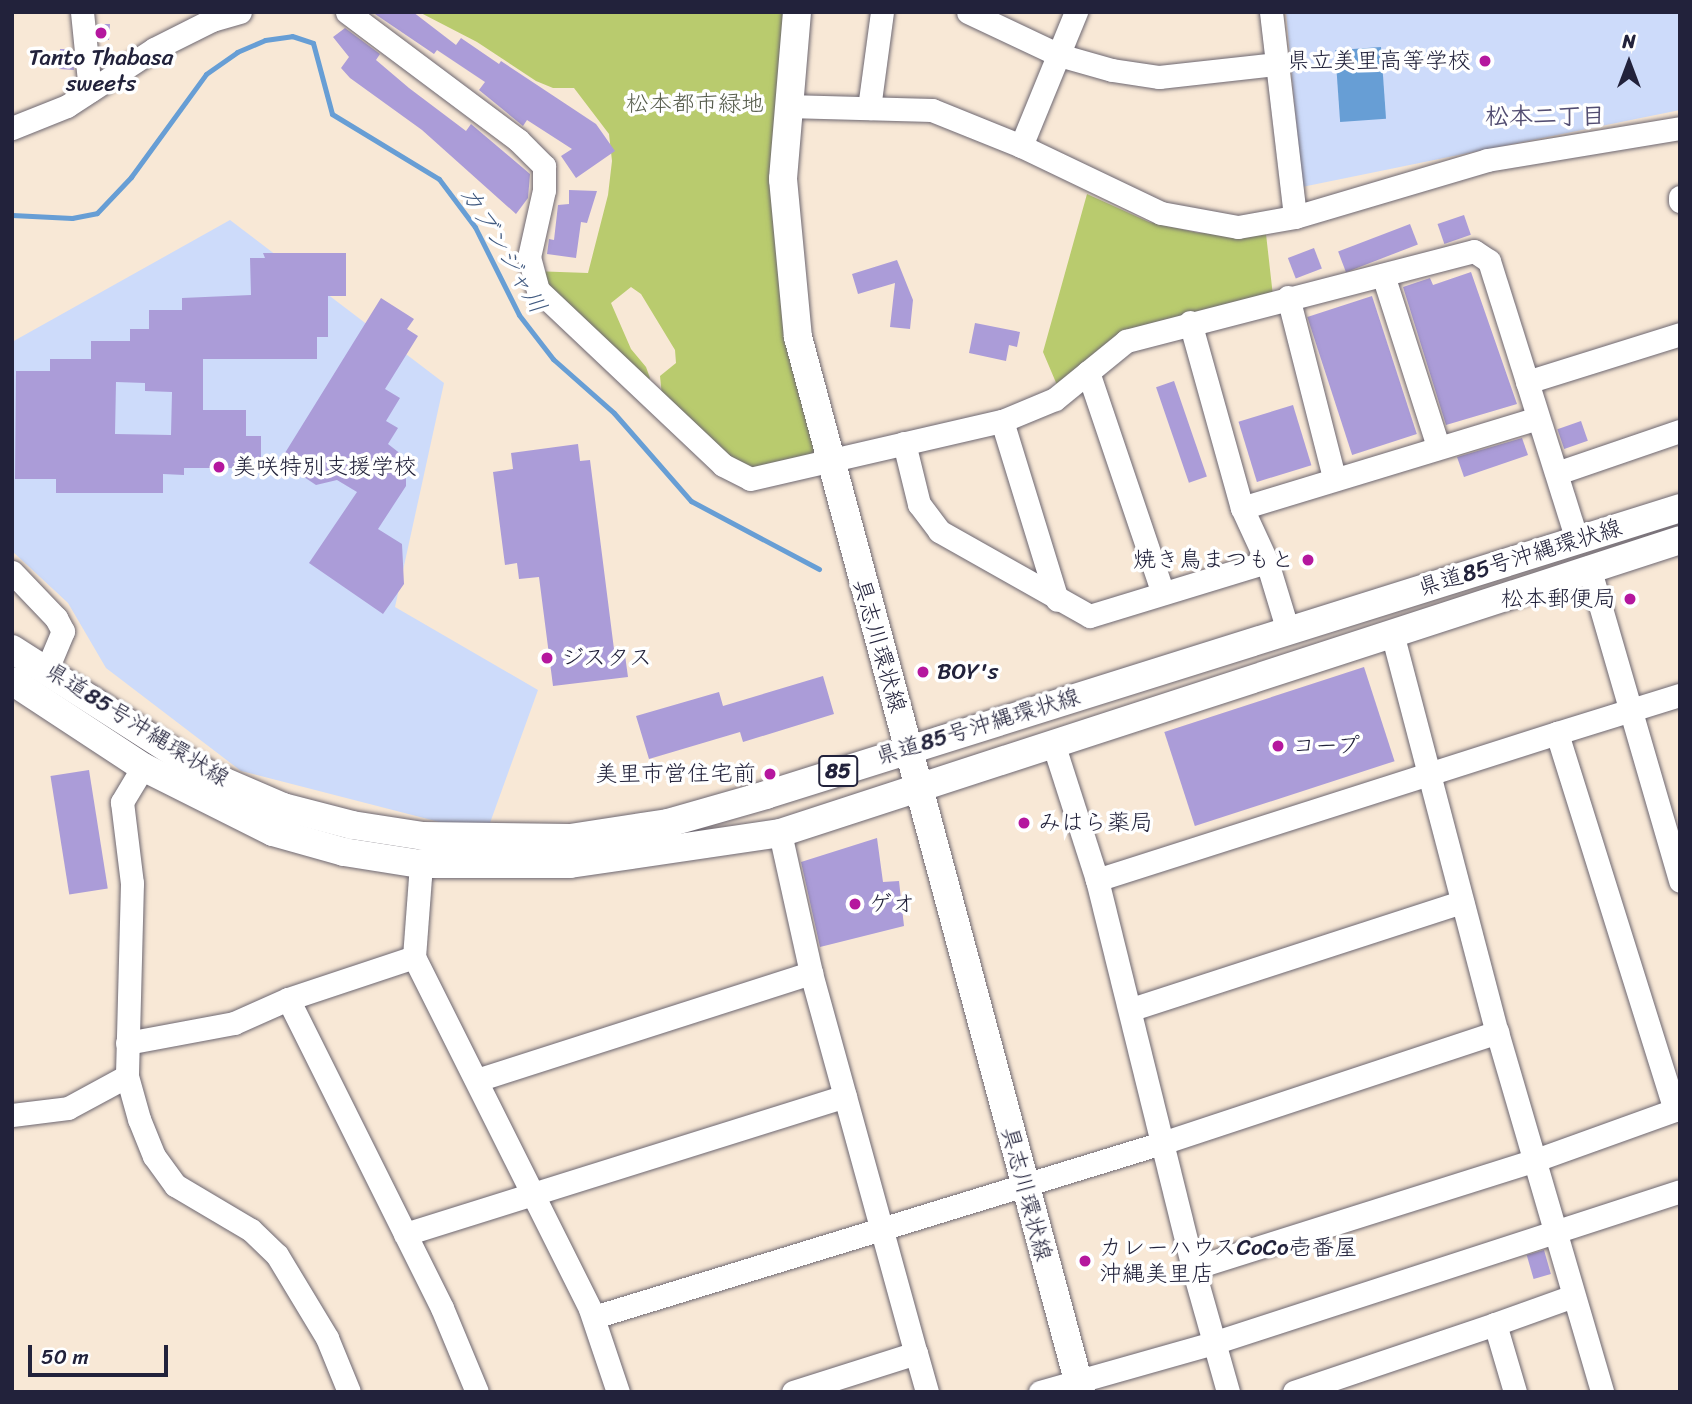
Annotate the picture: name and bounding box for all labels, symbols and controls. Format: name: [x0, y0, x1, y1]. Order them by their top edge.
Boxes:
marker: Tanto Thabasa sweets: [93, 25, 109, 41]
text: N: [1622, 25, 1636, 58]
north arrow: [1594, 28, 1664, 98]
place label: Tanto Thabasa sweets: [29, 44, 173, 98]
place label: 県立美里高等学校: [1287, 47, 1471, 75]
marker: 県立美里高等学校: [1477, 53, 1493, 69]
park label: 松本都市緑地: [626, 90, 764, 118]
district label: 松本二丁目: [1485, 103, 1605, 131]
water label: カブンジャ川: [454, 181, 552, 319]
place label: 美咲特別支援学校: [233, 453, 417, 481]
marker: 美咲特別支援学校: [211, 459, 227, 475]
street label: 県道85号沖縄環状線: [1415, 514, 1625, 602]
place label: 焼き鳥まつもと: [1133, 546, 1294, 574]
marker: 焼き鳥まつもと: [1300, 552, 1316, 568]
street label: 具志川環状線: [847, 576, 911, 716]
place label: 松本郵便局: [1501, 585, 1616, 613]
marker: 松本郵便局: [1622, 591, 1638, 607]
place label: ジスタス: [561, 644, 653, 672]
marker: ジスタス: [539, 650, 555, 666]
street label: 県道85号沖縄環状線: [40, 657, 234, 793]
place label: BOY's: [937, 658, 998, 686]
marker: BOY's: [915, 664, 931, 680]
street label: 県道85号沖縄環状線: [873, 683, 1083, 771]
place label: コープ: [1292, 732, 1361, 760]
marker: コープ: [1270, 738, 1286, 754]
road number: 85: [817, 754, 859, 788]
place label: 美里市営住宅前: [595, 760, 756, 788]
marker: 美里市営住宅前: [762, 766, 778, 782]
place label: みはら薬局: [1038, 809, 1153, 837]
marker: みはら薬局: [1016, 815, 1032, 831]
place label: ゲオ: [869, 890, 915, 918]
marker: ゲオ: [847, 896, 863, 912]
street label: 具志川環状線: [995, 1124, 1057, 1264]
place label: カレーハウスCoCo壱番屋 沖縄美里店: [1099, 1234, 1359, 1288]
marker: カレーハウスCoCo壱番屋 沖縄美里店: [1077, 1253, 1093, 1269]
scale bar: [32, 1330, 172, 1374]
text: 50 m: [41, 1338, 89, 1376]

